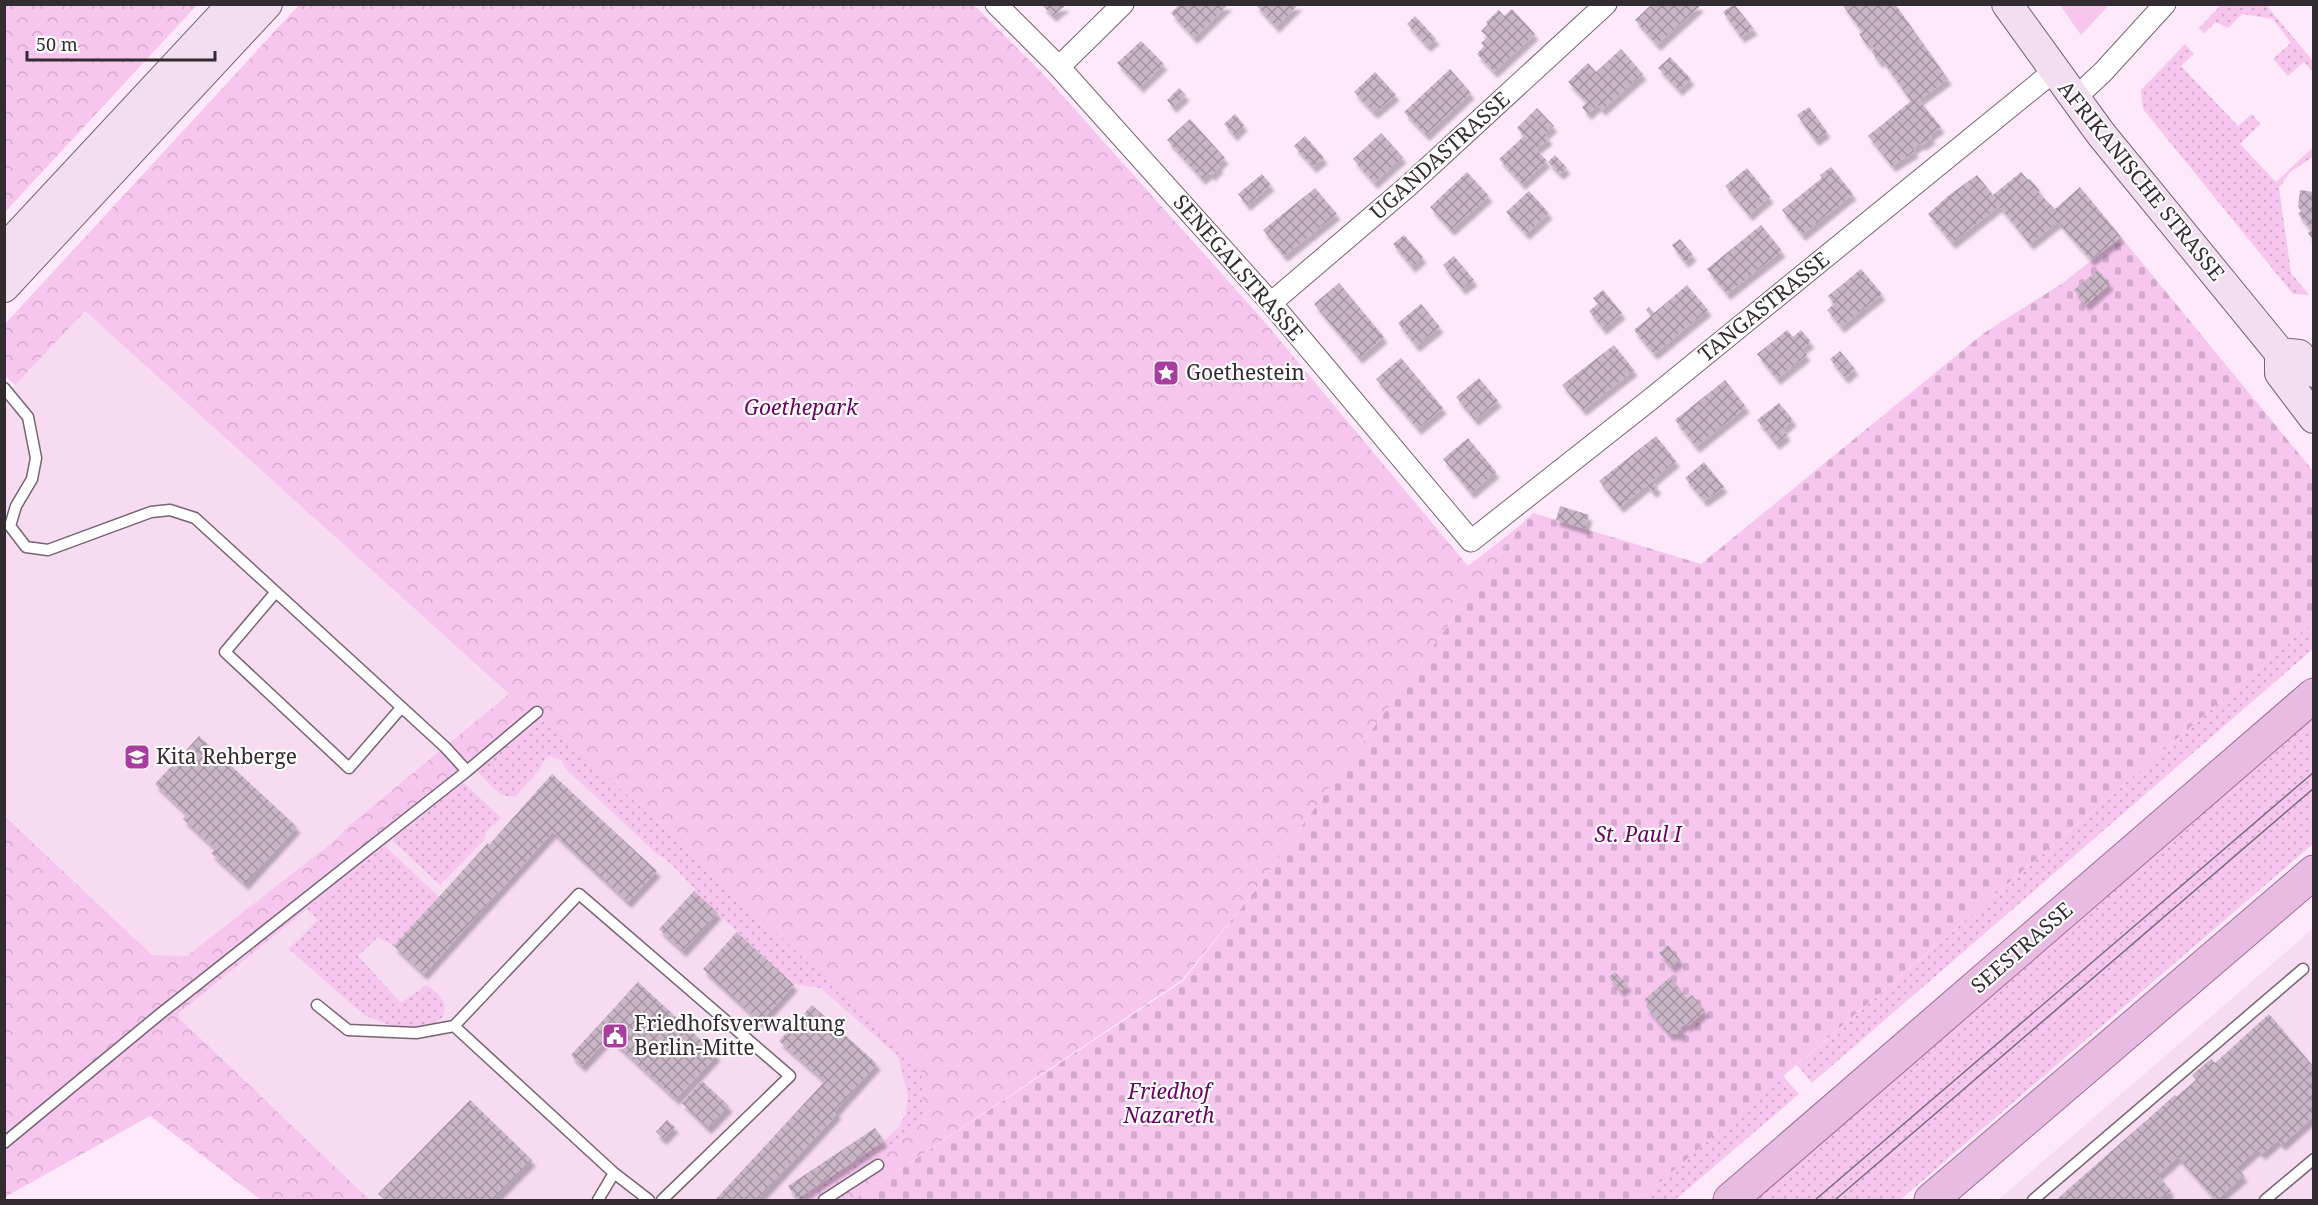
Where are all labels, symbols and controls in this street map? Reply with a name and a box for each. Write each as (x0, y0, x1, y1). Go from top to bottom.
scale bar (27, 24, 214, 62)
text: 50 m (36, 32, 78, 56)
street label: AFRIKANISCHE STRASSE (2052, 74, 2231, 286)
street label: UGANDASTRASSE (1363, 85, 1515, 226)
street label: SENEGALSTRASSE (1168, 188, 1310, 346)
street label: TANGASTRASSE (1692, 245, 1835, 368)
place icon: Goethestein (1151, 358, 1181, 388)
place label: Goethestein (1186, 358, 1305, 386)
park label: Goethepark (744, 393, 859, 421)
school or university icon: Kita Rehberge (122, 742, 152, 772)
place label: Kita Rehberge (156, 742, 297, 770)
park label: St. Paul I (1594, 820, 1683, 848)
street label: SEESTRASSE (1965, 895, 2078, 999)
place label: Friedhofsverwaltung Berlin-Mitte (634, 1009, 846, 1061)
public building icon: Friedhofsverwaltung Berlin-Mitte (600, 1021, 630, 1051)
park label: Friedhof Nazareth (1122, 1077, 1215, 1129)

